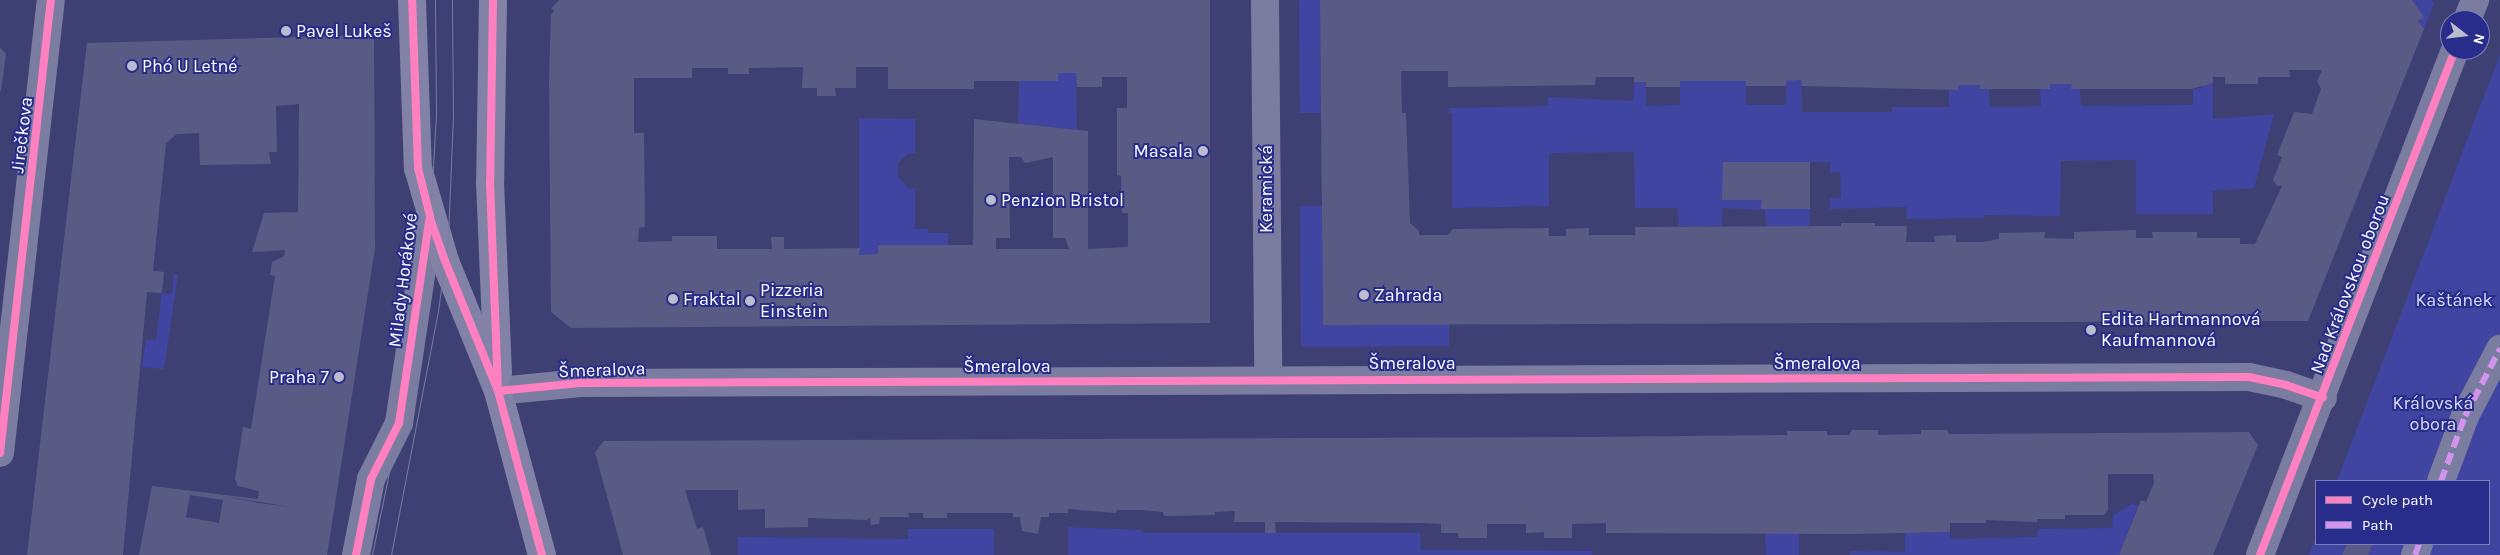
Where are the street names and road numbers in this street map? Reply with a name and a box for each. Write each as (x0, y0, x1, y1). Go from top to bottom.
street label: Jirečkova (7, 96, 37, 174)
street label: Keramická (1255, 145, 1277, 233)
street label: Nad Královskou oborou (2306, 191, 2394, 377)
street label: Milady Horákové (384, 211, 422, 349)
street label: Šmeralova (1368, 352, 1456, 374)
street label: Šmeralova (1773, 352, 1861, 374)
street label: Šmeralova (963, 355, 1051, 377)
street label: Šmeralova (558, 358, 646, 382)

